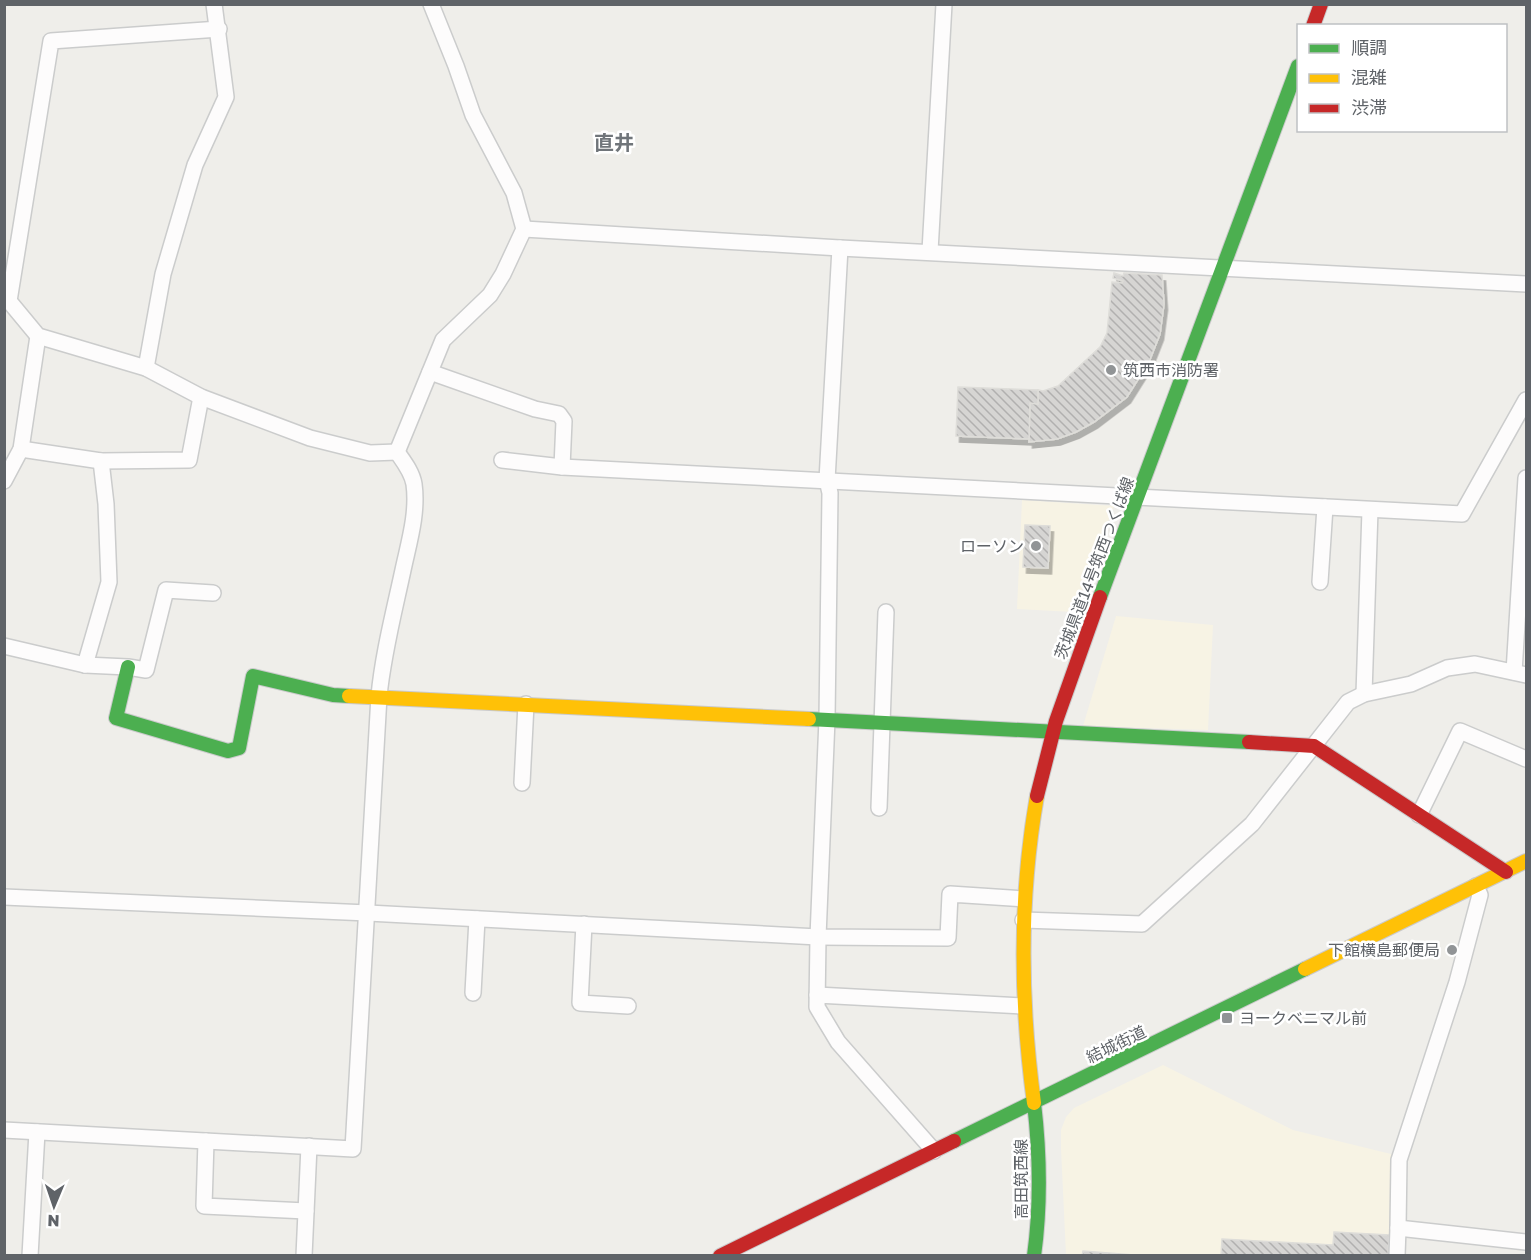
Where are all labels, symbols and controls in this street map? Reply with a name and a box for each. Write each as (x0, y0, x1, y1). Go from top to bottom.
legend (1297, 24, 1507, 132)
text: 順調 (1351, 36, 1387, 58)
text: 混雑 (1351, 66, 1387, 88)
text: 渋滞 (1351, 96, 1387, 118)
district label: 直井 (594, 130, 634, 154)
place label: 筑西市消防署 (1123, 360, 1219, 380)
marker: 筑西市消防署 (1104, 363, 1118, 377)
street label: 茨城県道14号筑西つくば線 (1050, 474, 1138, 662)
place label: ローソン (960, 536, 1024, 556)
marker: ローソン (1029, 539, 1043, 553)
place label: 下館横島郵便局 (1328, 940, 1440, 960)
marker: 下館横島郵便局 (1445, 943, 1459, 957)
place label: ヨークベニマル前 (1239, 1008, 1367, 1028)
marker: ヨークベニマル前 (1220, 1011, 1234, 1025)
street label: 結城街道 (1083, 1021, 1149, 1067)
street label: 高田筑西線 (1011, 1139, 1031, 1219)
north arrow (24, 1176, 84, 1236)
text: N (47, 1211, 60, 1231)

